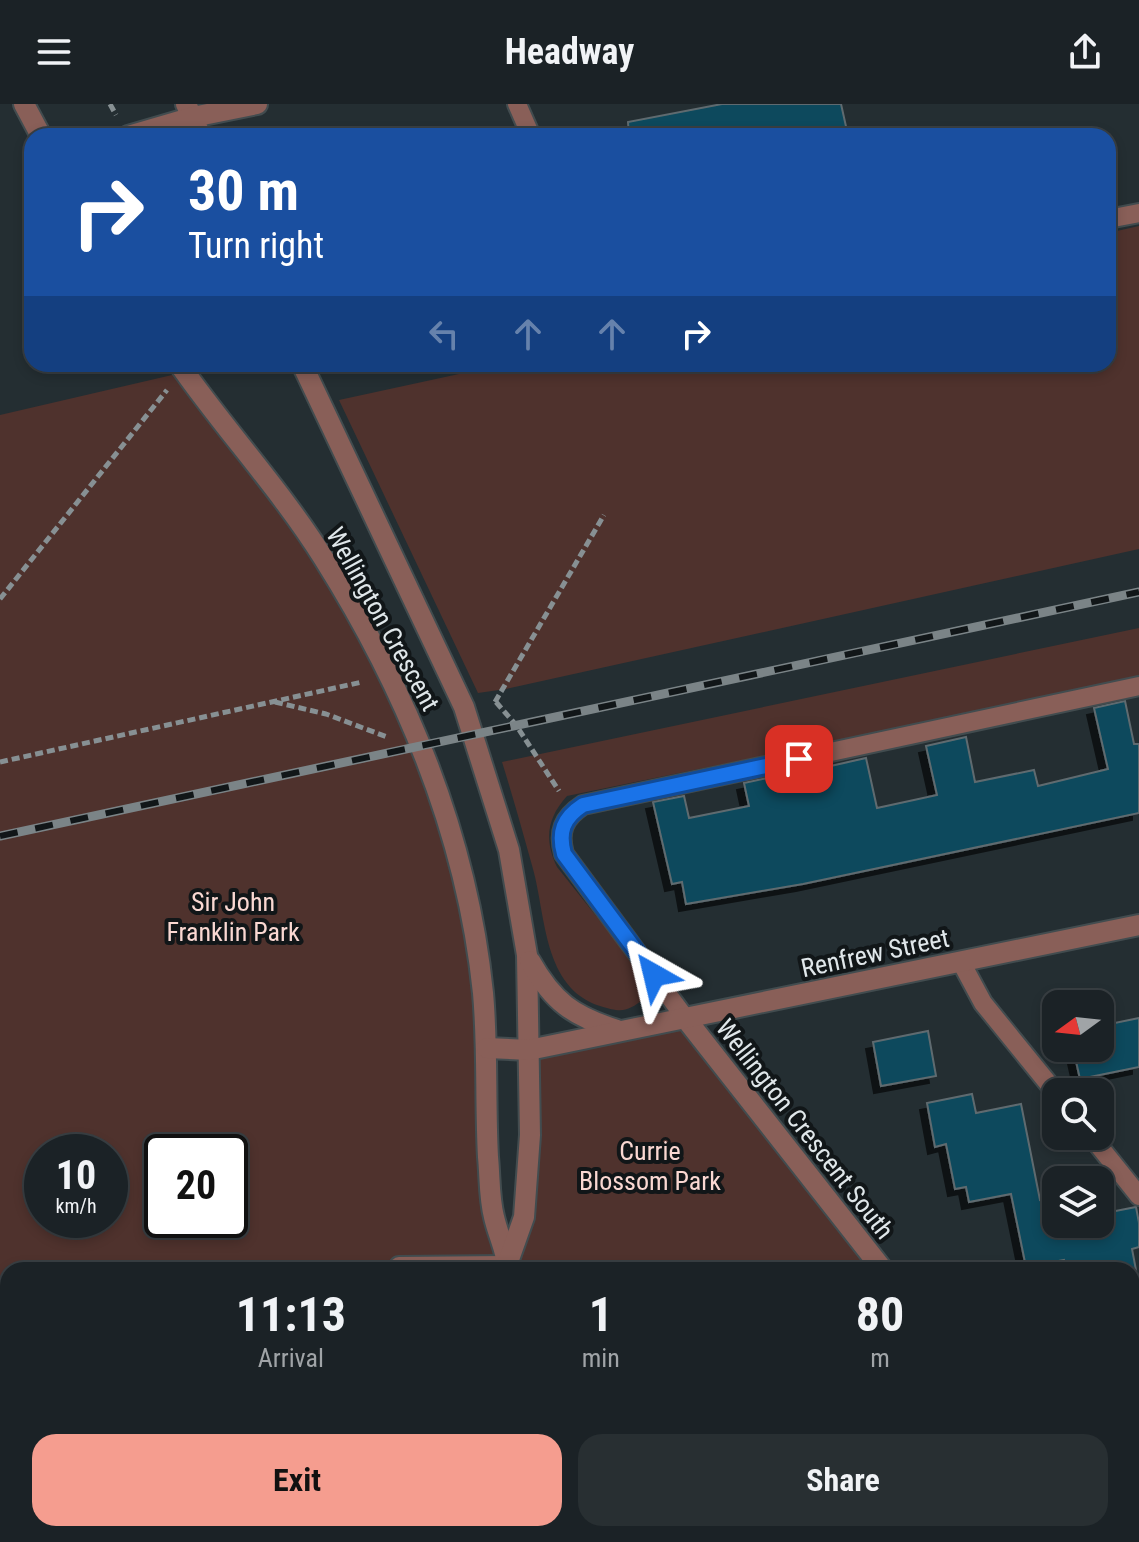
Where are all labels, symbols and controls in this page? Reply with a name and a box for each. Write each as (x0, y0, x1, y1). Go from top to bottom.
icon: menu (32, 30, 76, 74)
icon: share (1063, 30, 1107, 74)
text: Headway (505, 31, 634, 73)
text: 30 m (188, 158, 299, 224)
icon: right (56, 160, 160, 264)
text: Turn right (188, 225, 324, 267)
icon: left (422, 312, 466, 356)
icon: ahead (506, 312, 550, 356)
icon: ahead (590, 312, 634, 356)
icon: right (674, 312, 718, 356)
street label: Wellington Crescent (320, 522, 446, 716)
pin (765, 725, 833, 793)
icon: arrive (777, 737, 821, 781)
park label: Sir John Franklin Park (166, 887, 300, 947)
street label: Renfrew Street (798, 923, 952, 983)
position arrow (612, 933, 696, 1017)
north arrow (1042, 990, 1114, 1062)
map controls (1042, 990, 1114, 1238)
street label: Wellington Crescent South (710, 1013, 900, 1245)
button: search (1042, 1078, 1114, 1150)
speed limit sign: 20 (144, 1134, 248, 1238)
park label: Currie Blossom Park (579, 1136, 721, 1196)
text: 10 (56, 1152, 96, 1199)
button: layers (1042, 1166, 1114, 1238)
text: km/h (55, 1194, 97, 1218)
text: 11:13 (236, 1286, 346, 1343)
text: 1 (589, 1286, 613, 1343)
text: 80 (856, 1286, 904, 1343)
text: Arrival (258, 1343, 324, 1373)
text: min (582, 1343, 620, 1373)
text: m (870, 1343, 890, 1373)
button: Exit (32, 1434, 562, 1526)
button: Share (578, 1434, 1108, 1526)

